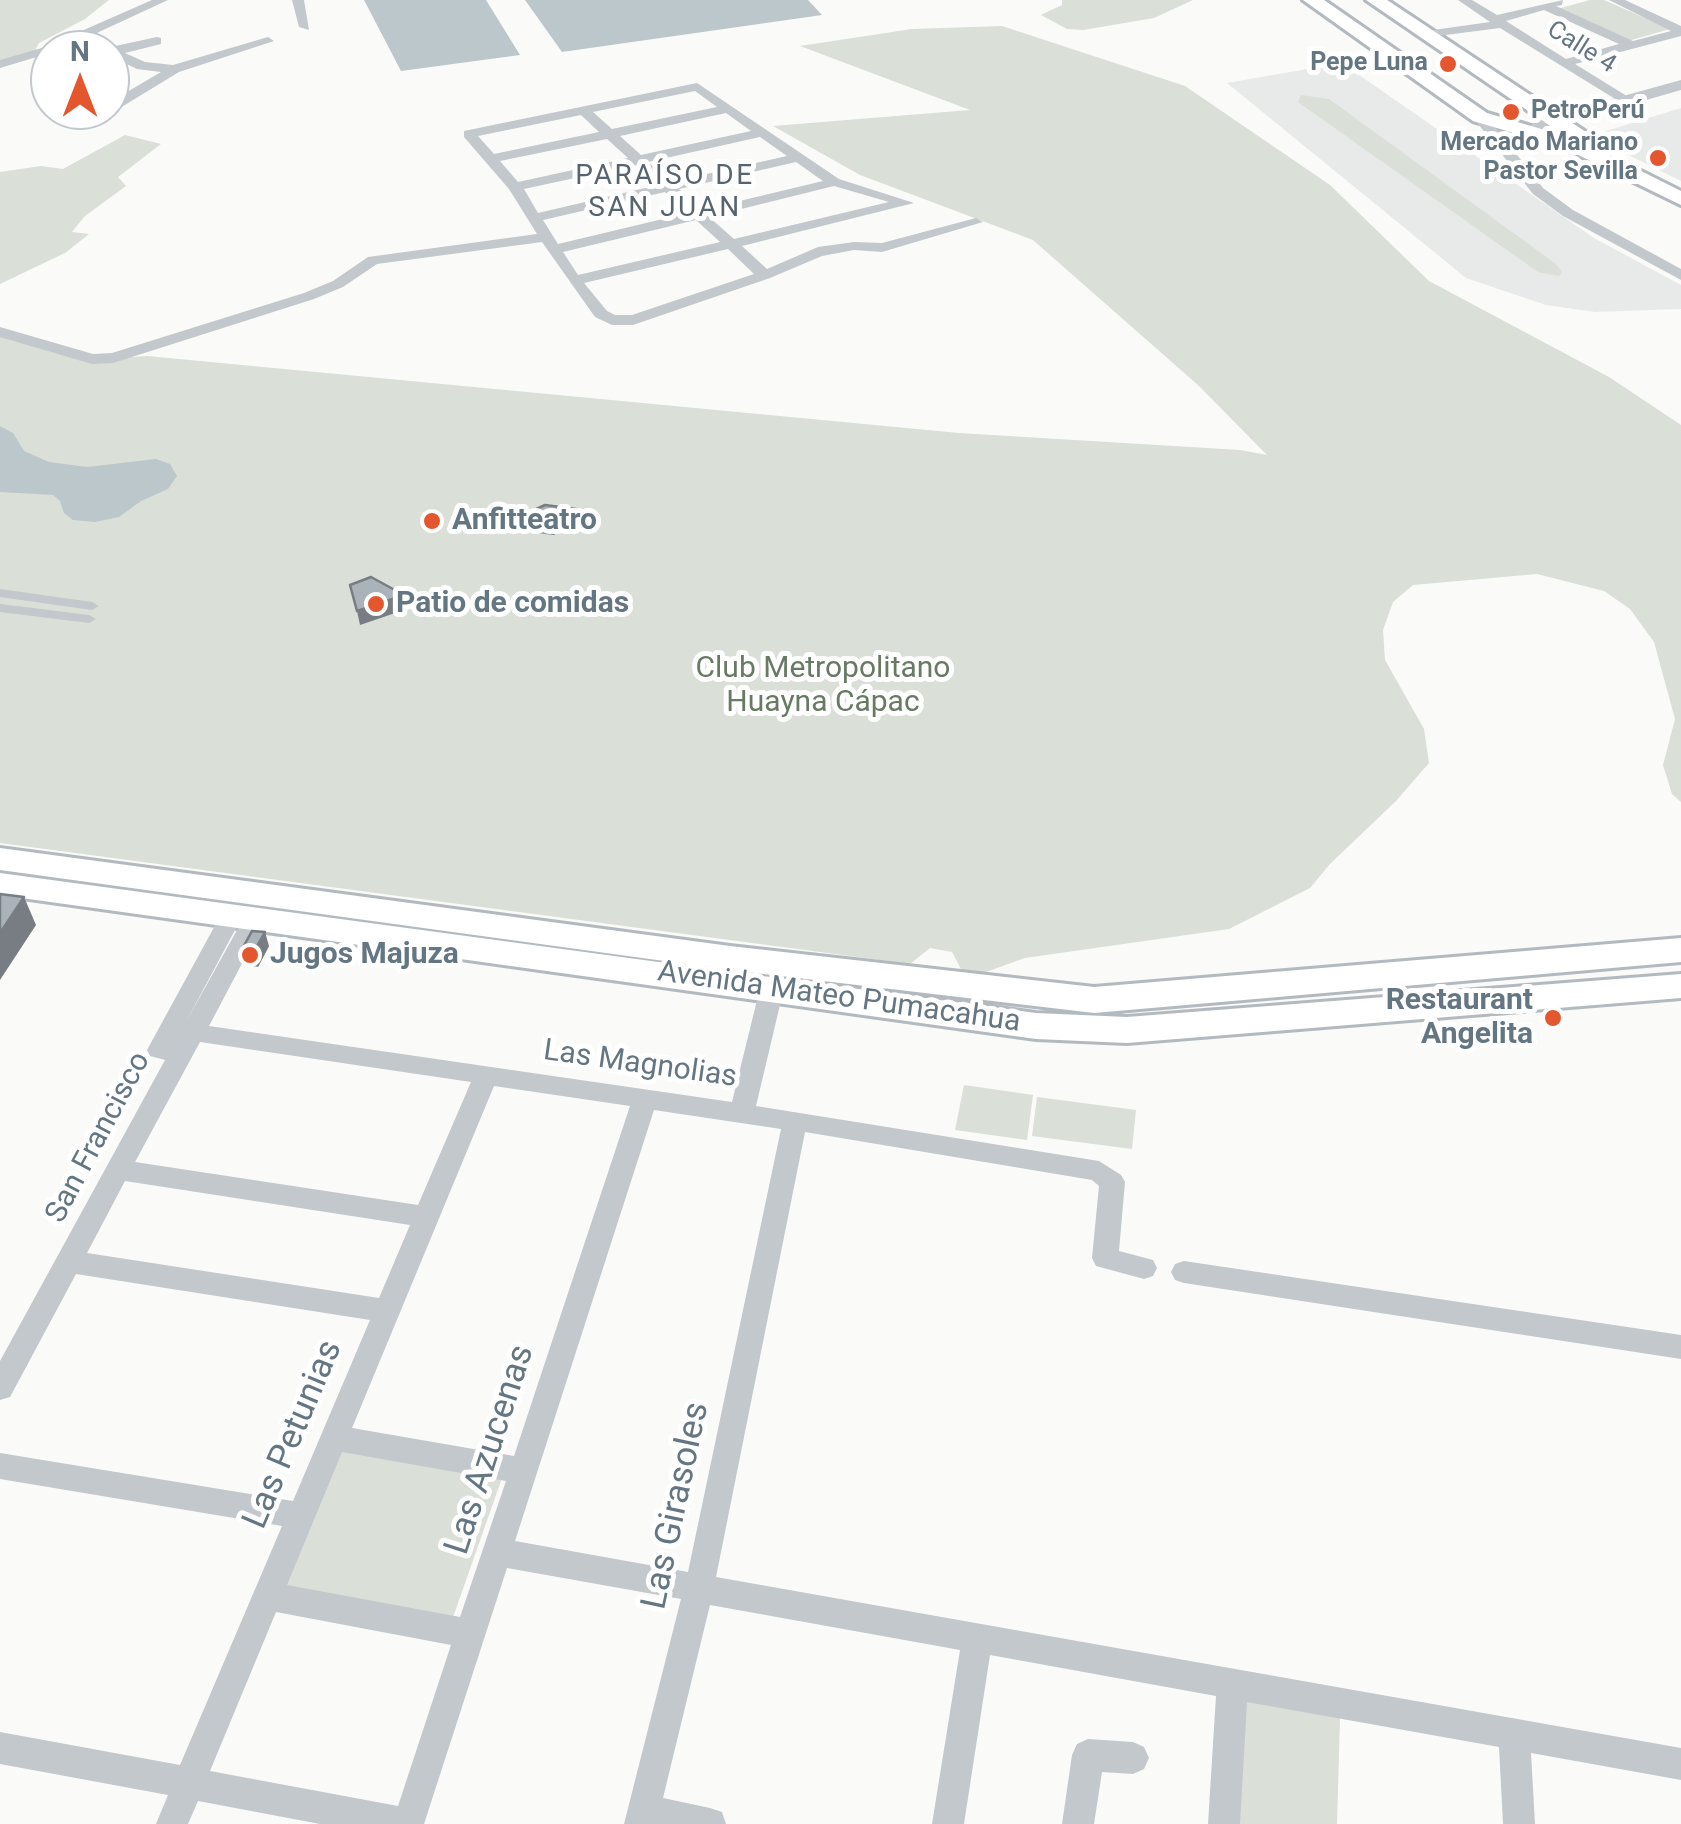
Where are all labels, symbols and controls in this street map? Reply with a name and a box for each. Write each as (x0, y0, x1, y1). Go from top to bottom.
street label: Calle 4 (1541, 15, 1621, 81)
north arrow (30, 30, 130, 130)
text: N (70, 35, 90, 68)
place label: Pepe Luna (1310, 49, 1428, 79)
marker: Pepe Luna (1437, 53, 1459, 75)
place label: PetroPerú (1531, 97, 1644, 127)
marker: PetroPerú (1500, 101, 1522, 123)
place label: Mercado Mariano Pastor Sevilla (1440, 129, 1638, 188)
marker: Mercado Mariano Pastor Sevilla (1647, 147, 1669, 169)
district label: PARAÍSO DE SAN JUAN (575, 160, 755, 226)
place label: Anfitteatro (452, 503, 597, 539)
marker: Anfitteatro (421, 510, 443, 532)
place label: Patio de comidas (396, 586, 629, 622)
marker: Patio de comidas (365, 593, 387, 615)
park label: Club Metropolitano Huayna Cápac (696, 651, 950, 722)
place label: Jugos Majuza (270, 937, 459, 973)
marker: Jugos Majuza (239, 944, 261, 966)
street label: Avenida Mateo Pumacahua (655, 955, 1023, 1041)
place label: Restaurant Angelita (1386, 983, 1533, 1054)
marker: Restaurant Angelita (1542, 1007, 1564, 1029)
street label: Las Magnolias (541, 1034, 739, 1096)
street label: San Francisco (39, 1047, 159, 1229)
street label: Las Petunias (235, 1334, 353, 1536)
street label: Las Azucenas (437, 1340, 545, 1560)
street label: Las Girasoles (635, 1399, 719, 1613)

